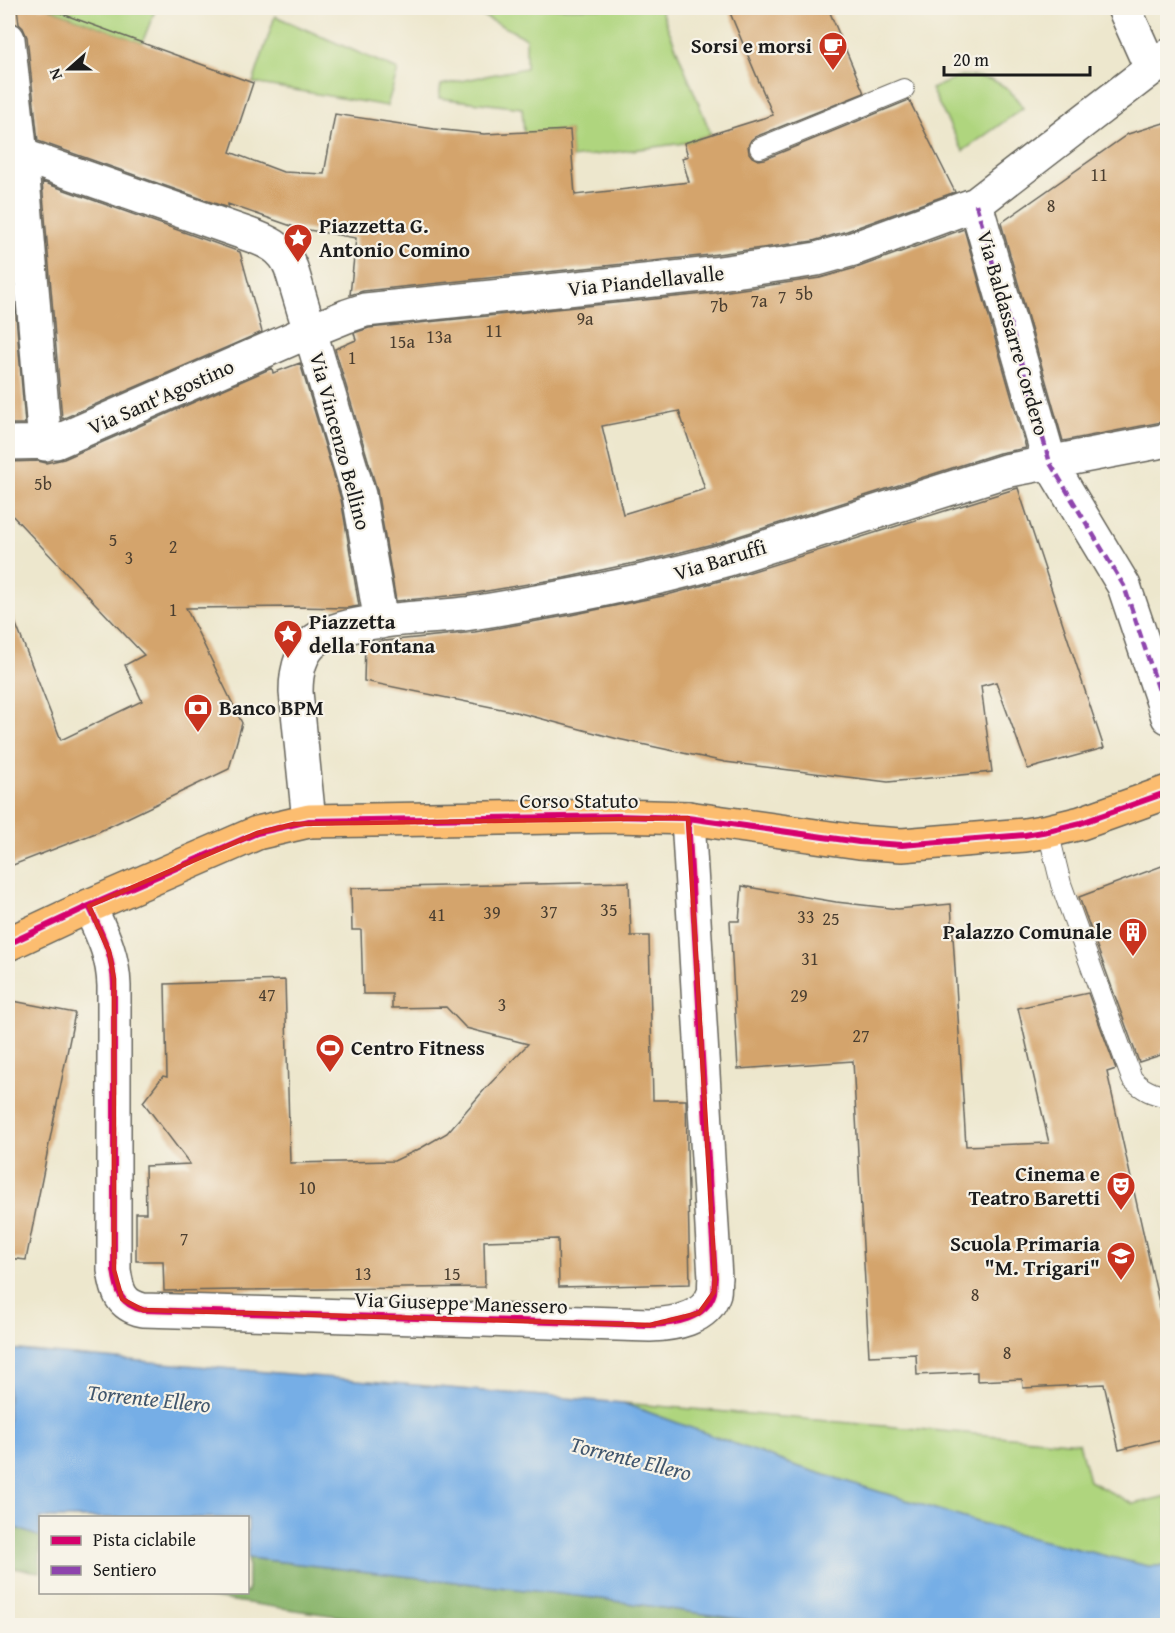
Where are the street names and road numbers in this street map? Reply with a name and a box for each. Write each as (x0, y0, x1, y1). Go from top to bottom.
street label: Via Baldassarre Cordero (969, 227, 1058, 439)
street label: Via Piandellavalle (566, 257, 726, 304)
street label: Via Vincenzo Bellino (302, 348, 379, 533)
street label: Via Sant'Agostino (83, 350, 239, 443)
street label: Via Baruffi (670, 531, 770, 588)
street label: Corso Statuto (520, 785, 638, 816)
street label: Via Giuseppe Manessero (354, 1283, 568, 1322)

